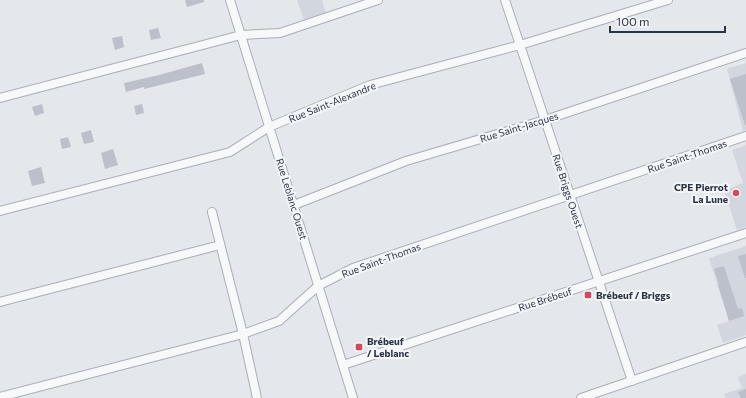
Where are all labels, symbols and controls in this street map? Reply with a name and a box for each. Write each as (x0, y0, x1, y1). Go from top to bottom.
scale bar (610, 8, 725, 34)
text: 100 m (616, 14, 650, 28)
street label: Rue Saint-Alexandre (287, 79, 377, 125)
street label: Rue Saint-Jacques (478, 109, 560, 145)
street label: Rue Saint-Thomas (646, 137, 729, 175)
street label: Rue Briggs Ouest (550, 152, 586, 230)
street label: Rue Leblanc Ouest (274, 157, 310, 241)
place label: CPE Pierrot La Lune (674, 181, 728, 205)
marker: CPE Pierrot La Lune (731, 188, 741, 198)
street label: Rue Saint-Thomas (340, 240, 423, 280)
street label: Rue Brébeuf (517, 285, 573, 313)
place label: Brébeuf / Briggs (596, 289, 671, 301)
marker: Brébeuf / Briggs (583, 290, 593, 300)
place label: Brébeuf / Leblanc (367, 335, 409, 359)
marker: Brébeuf / Leblanc (354, 342, 364, 352)

